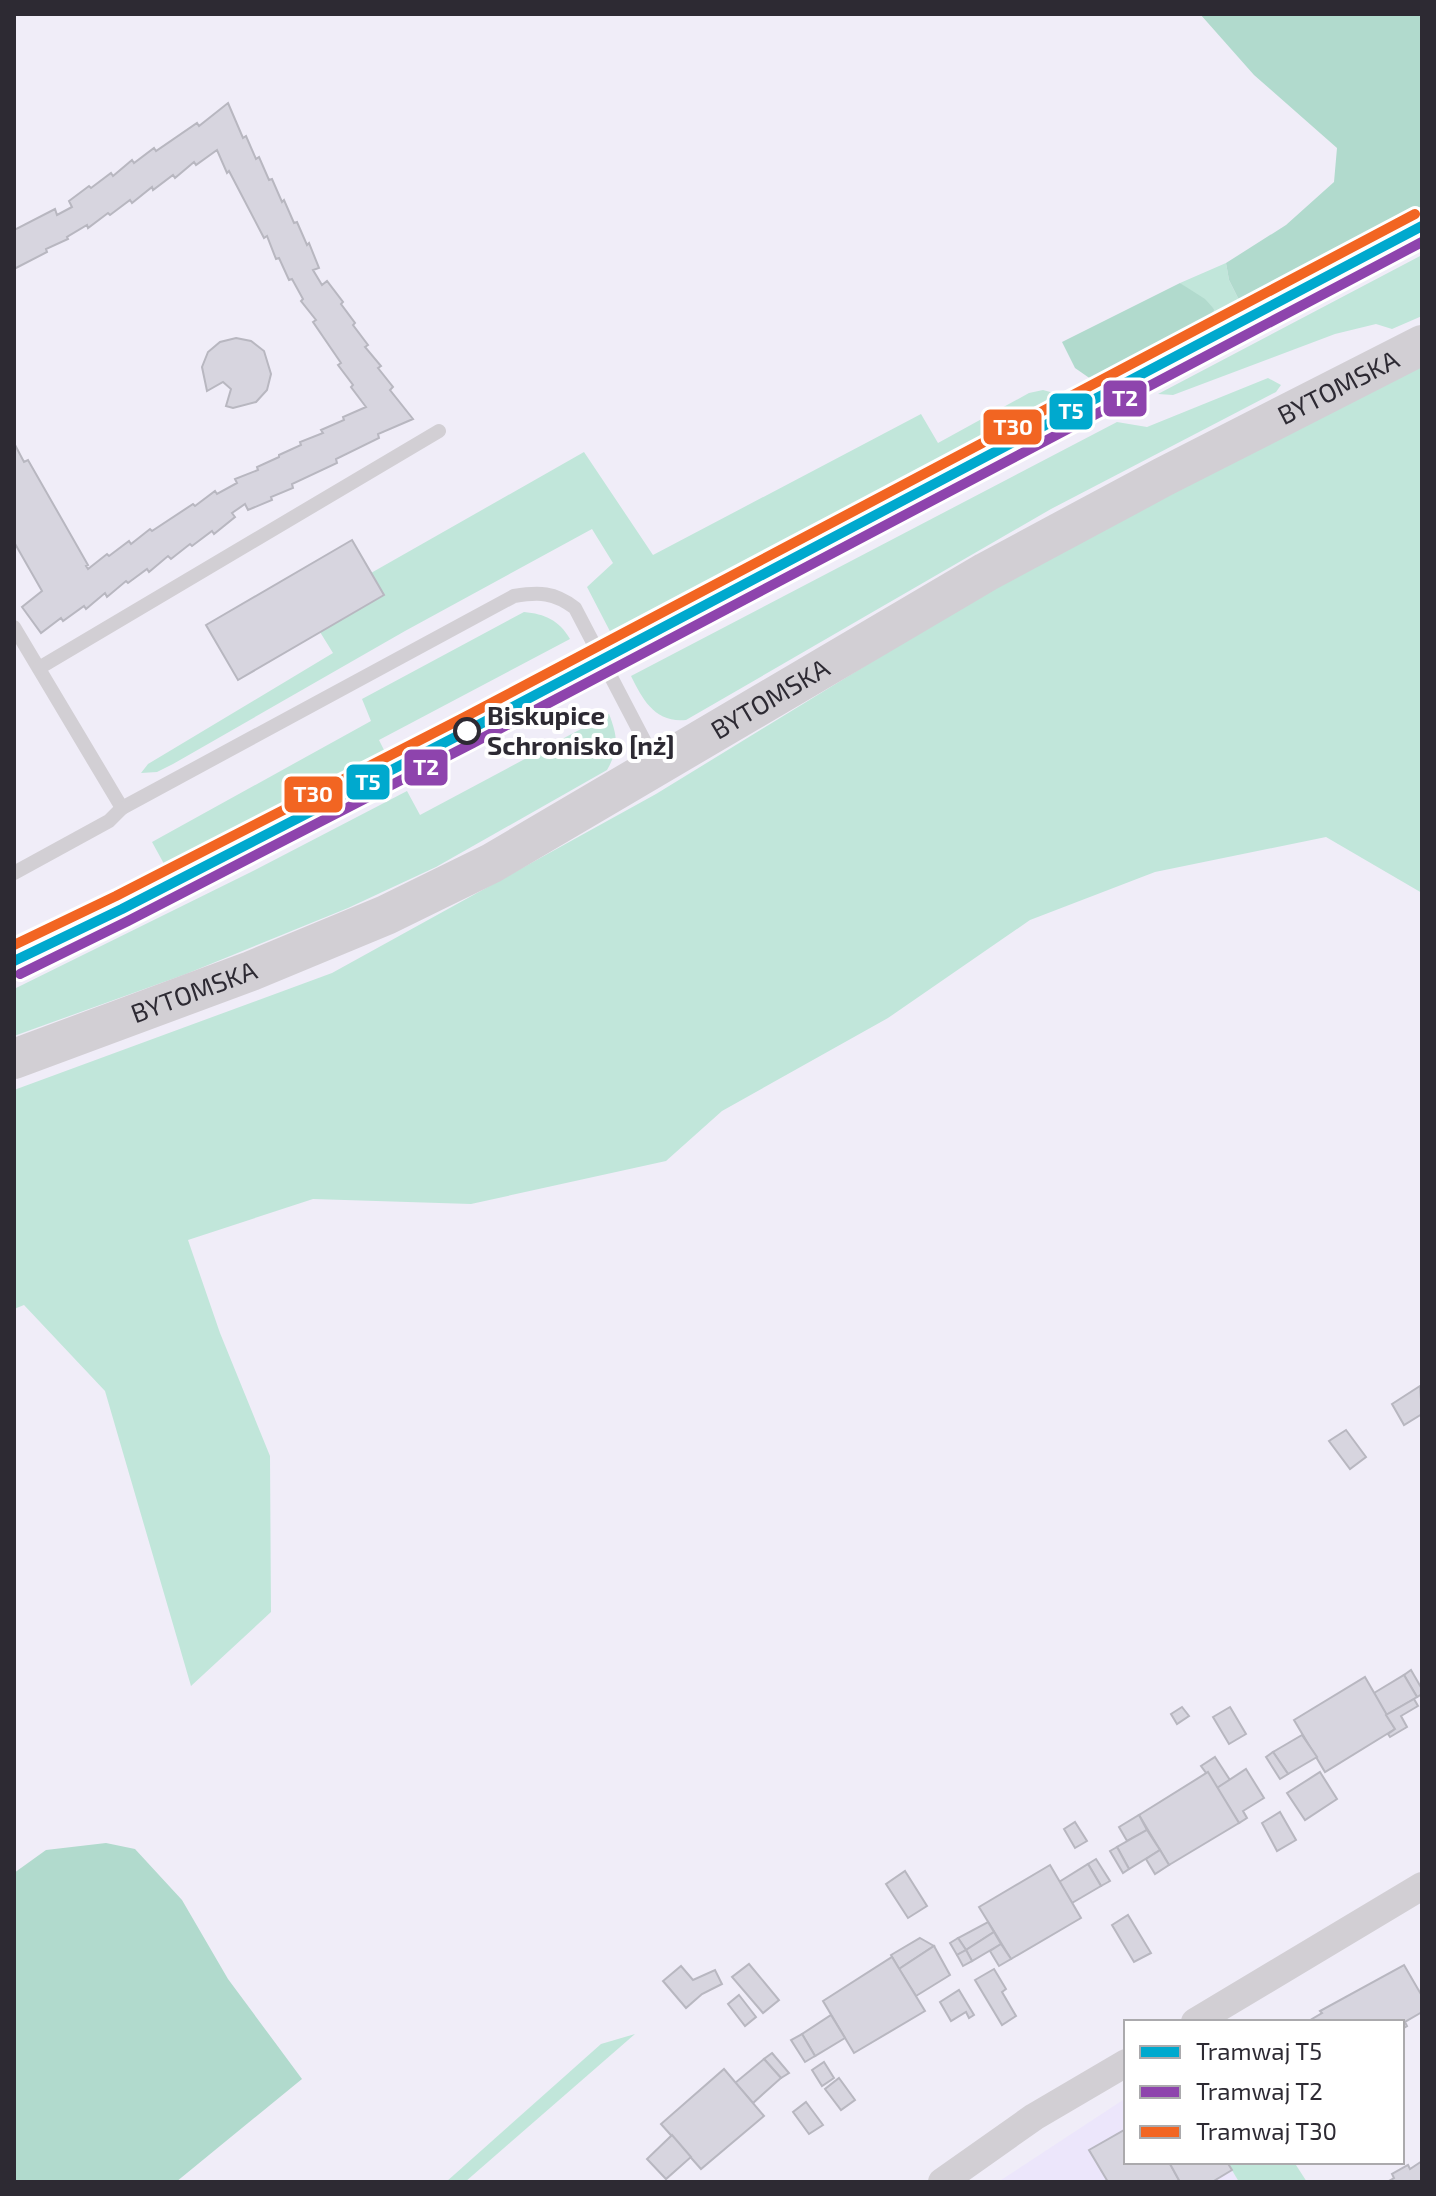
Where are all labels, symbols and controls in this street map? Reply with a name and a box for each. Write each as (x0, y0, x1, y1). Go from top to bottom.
street label: BYTOMSKA (1272, 343, 1403, 430)
line badge: T2 (1102, 379, 1148, 418)
text: T2 (1112, 384, 1138, 410)
line badge: T5 (1048, 392, 1094, 431)
text: T5 (1058, 397, 1084, 423)
line badge: T30 (982, 408, 1043, 446)
text: T30 (993, 413, 1033, 439)
street label: BYTOMSKA (705, 651, 834, 745)
place label: Biskupice Schronisko [nż] (487, 699, 675, 760)
marker: Biskupice Schronisko [nż] (454, 718, 480, 744)
line badge: T2 (403, 748, 449, 787)
text: T2 (413, 753, 439, 779)
line badge: T5 (345, 763, 391, 801)
text: T5 (355, 768, 381, 794)
line badge: T30 (283, 775, 344, 814)
text: T30 (293, 780, 333, 806)
street label: BYTOMSKA (126, 953, 261, 1028)
legend (1124, 2020, 1404, 2164)
text: Tramwaj T5 (1196, 2036, 1322, 2065)
text: Tramwaj T2 (1196, 2076, 1323, 2105)
text: Tramwaj T30 (1196, 2116, 1337, 2145)

